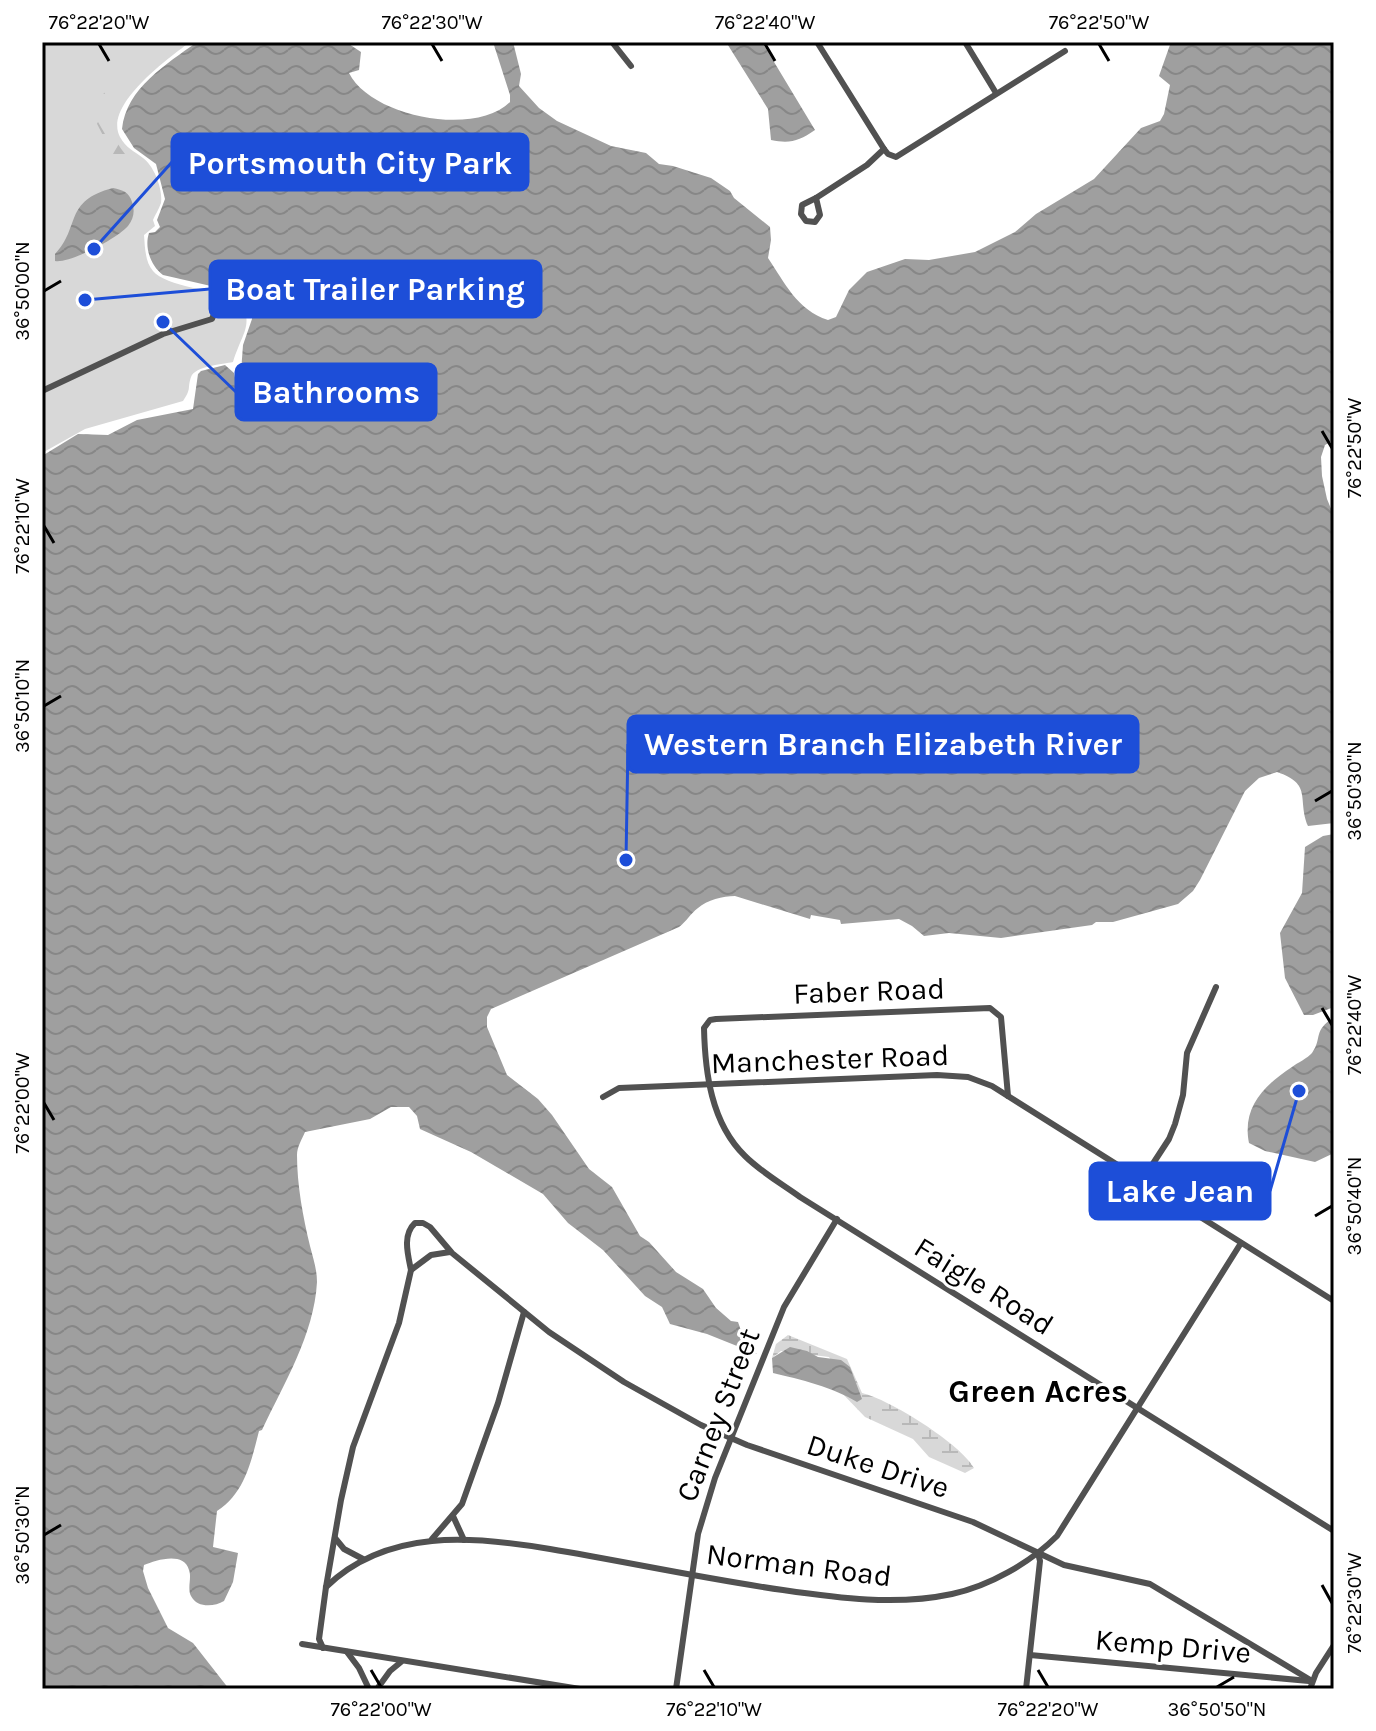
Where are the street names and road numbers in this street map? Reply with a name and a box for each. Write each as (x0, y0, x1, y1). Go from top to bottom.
street label: Faber Road (793, 970, 945, 1012)
street label: Manchester Road (710, 1037, 950, 1081)
street label: Faigle Road (908, 1229, 1060, 1343)
street label: Carney Street (668, 1323, 768, 1507)
street label: Duke Drive (802, 1426, 954, 1506)
street label: Norman Road (704, 1536, 894, 1594)
street label: Kemp Drive (1094, 1621, 1252, 1671)

